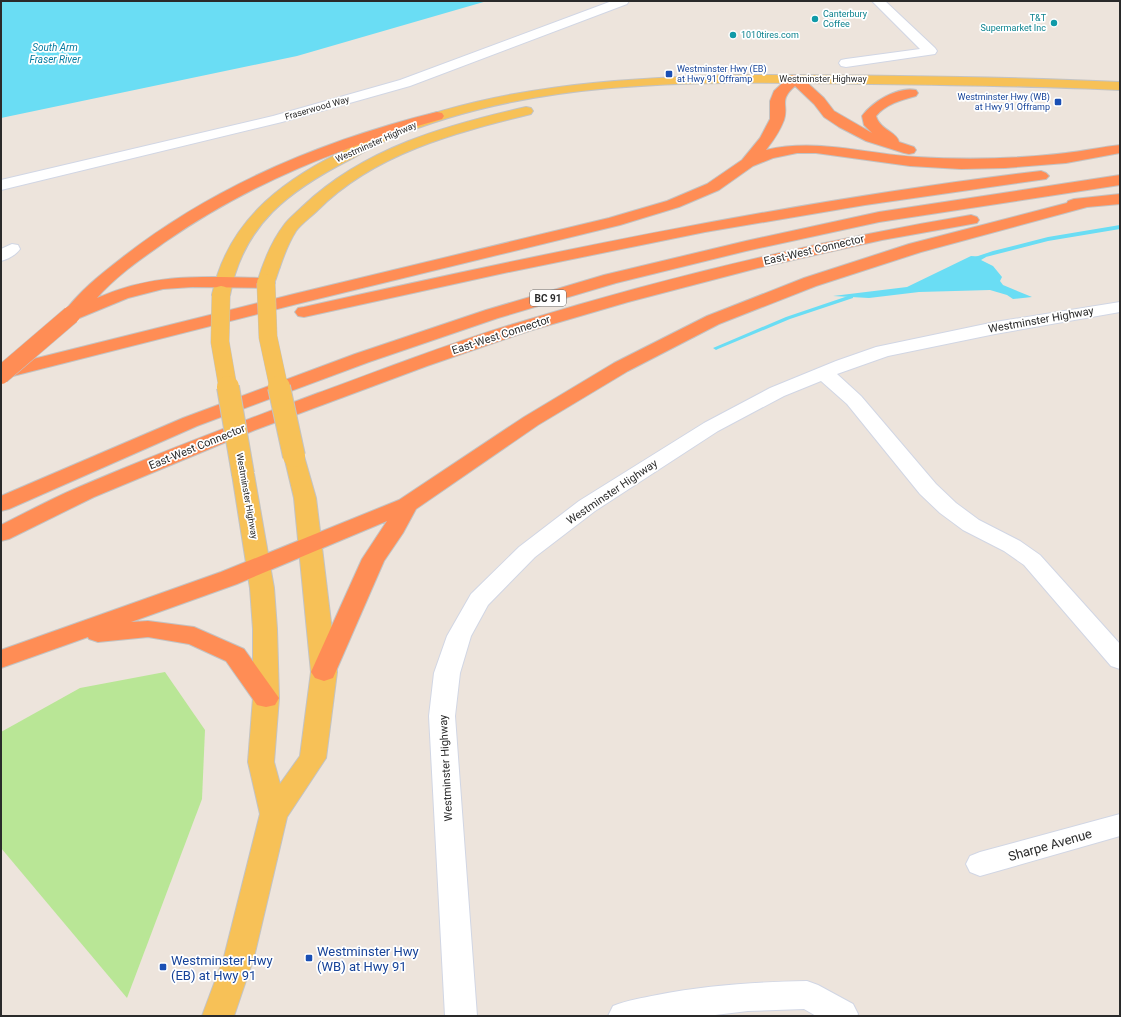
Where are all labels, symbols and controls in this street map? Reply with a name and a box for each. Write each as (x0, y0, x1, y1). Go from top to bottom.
place label: Canterbury Coffee (823, 9, 868, 29)
place label: T&T Supermarket Inc (980, 13, 1047, 33)
marker: Canterbury Coffee (810, 14, 820, 24)
marker: T&T Supermarket Inc (1049, 18, 1059, 28)
marker: 1010tires.com (728, 30, 738, 40)
place label: 1010tires.com (741, 30, 799, 40)
water label: South Arm Fraser River (30, 42, 81, 65)
place label: Westminster Hwy (EB) at Hwy 91 Offramp (677, 64, 767, 84)
marker: Westminster Hwy (EB) at Hwy 91 Offramp (664, 69, 674, 79)
street label: Westminster Highway (779, 74, 867, 84)
place label: Westminster Hwy (WB) at Hwy 91 Offramp (958, 92, 1050, 112)
street label: Fraserwood Way (284, 94, 351, 122)
marker: Westminster Hwy (WB) at Hwy 91 Offramp (1053, 97, 1063, 107)
street label: Westminster Highway (334, 119, 419, 164)
street label: East-West Connector (763, 232, 866, 268)
road number: BC 91 (530, 290, 566, 306)
street label: Westminster Highway (987, 304, 1095, 336)
street label: East-West Connector (450, 313, 552, 357)
street label: East-West Connector (147, 422, 247, 472)
street label: Westminster Highway (234, 452, 260, 541)
street label: Westminster Highway (564, 456, 661, 527)
street label: Westminster Highway (437, 714, 455, 822)
street label: Sharpe Avenue (1006, 826, 1094, 864)
place label: Westminster Hwy (WB) at Hwy 91 (317, 944, 419, 974)
place label: Westminster Hwy (EB) at Hwy 91 (171, 953, 273, 983)
marker: Westminster Hwy (WB) at Hwy 91 (304, 953, 314, 963)
marker: Westminster Hwy (EB) at Hwy 91 (158, 962, 168, 972)

